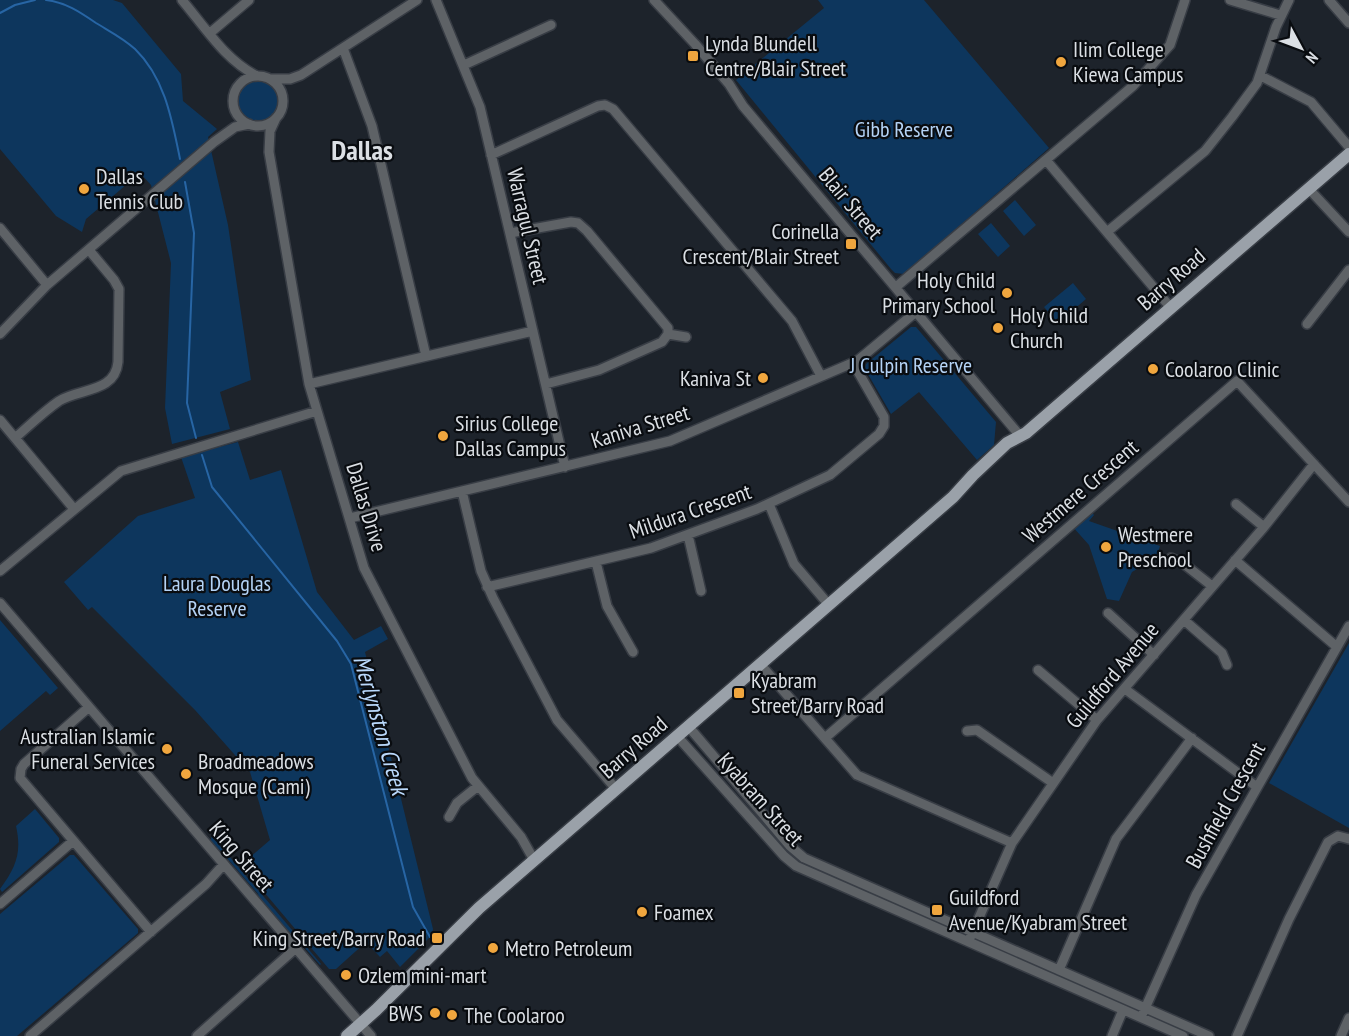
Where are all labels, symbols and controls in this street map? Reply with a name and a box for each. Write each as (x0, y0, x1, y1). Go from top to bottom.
north arrow (1271, 18, 1331, 78)
place label: Lynda Blundell Centre/Blair Street (705, 29, 846, 82)
place label: Ilim College Kiewa Campus (1073, 35, 1183, 88)
text: N (1302, 48, 1323, 68)
marker: Lynda Blundell Centre/Blair Street (686, 49, 700, 63)
marker: Ilim College Kiewa Campus (1054, 55, 1068, 69)
park label: Gibb Reserve (855, 115, 953, 143)
district label: Dallas (331, 131, 393, 168)
street label: Blair Street (813, 161, 889, 245)
place label: Dallas Tennis Club (96, 162, 183, 215)
street label: Warragul Street (501, 165, 555, 287)
marker: Dallas Tennis Club (77, 182, 91, 196)
place label: Corinella Crescent/Blair Street (683, 217, 839, 270)
marker: Corinella Crescent/Blair Street (844, 237, 858, 251)
street label: Barry Road (1131, 242, 1211, 316)
place label: Holy Child Primary School (882, 266, 996, 319)
marker: Holy Child Primary School (1000, 286, 1014, 300)
place label: Holy Child Church (1010, 301, 1088, 354)
marker: Holy Child Church (991, 321, 1005, 335)
park label: J Culpin Reserve (849, 351, 972, 379)
place label: Coolaroo Clinic (1165, 355, 1280, 383)
marker: Coolaroo Clinic (1146, 362, 1160, 376)
place label: Kaniva St (680, 364, 751, 392)
marker: Kaniva St (756, 371, 770, 385)
street label: Kaniva Street (588, 398, 692, 454)
place label: Sirius College Dallas Campus (455, 409, 566, 462)
marker: Sirius College Dallas Campus (436, 429, 450, 443)
street label: Westmere Crescent (1016, 433, 1144, 549)
street label: Dallas Drive (340, 459, 394, 555)
street label: Mildura Crescent (625, 477, 755, 545)
place label: Westmere Preschool (1118, 520, 1193, 573)
marker: Westmere Preschool (1099, 540, 1113, 554)
park label: Laura Douglas Reserve (163, 569, 271, 622)
street label: Guildford Avenue (1059, 616, 1165, 734)
water label: Merlynston Creek (346, 652, 416, 801)
place label: Kyabram Street/Barry Road (751, 666, 884, 719)
marker: Kyabram Street/Barry Road (732, 686, 746, 700)
street label: Barry Road (593, 710, 673, 784)
place label: Australian Islamic Funeral Services (20, 722, 155, 775)
street label: Bushfield Crescent (1179, 737, 1271, 873)
marker: Australian Islamic Funeral Services (160, 742, 174, 756)
place label: Broadmeadows Mosque (Cami) (198, 747, 314, 800)
street label: Kyabram Street (712, 747, 810, 851)
marker: Broadmeadows Mosque (Cami) (179, 767, 193, 781)
street label: King Street (204, 815, 280, 897)
place label: Guildford Avenue/Kyabram Street (949, 883, 1127, 936)
place label: Foamex (654, 898, 713, 926)
marker: Guildford Avenue/Kyabram Street (930, 903, 944, 917)
marker: Foamex (635, 905, 649, 919)
place label: King Street/Barry Road (252, 924, 425, 952)
marker: King Street/Barry Road (430, 931, 444, 945)
place label: Metro Petroleum (505, 934, 632, 962)
marker: Metro Petroleum (486, 941, 500, 955)
place label: Ozlem mini-mart (358, 961, 486, 989)
marker: Ozlem mini-mart (339, 968, 353, 982)
place label: BWS (388, 999, 423, 1027)
place label: The Coolaroo (464, 1001, 565, 1029)
marker: BWS (428, 1006, 442, 1020)
marker: The Coolaroo (445, 1008, 459, 1022)

